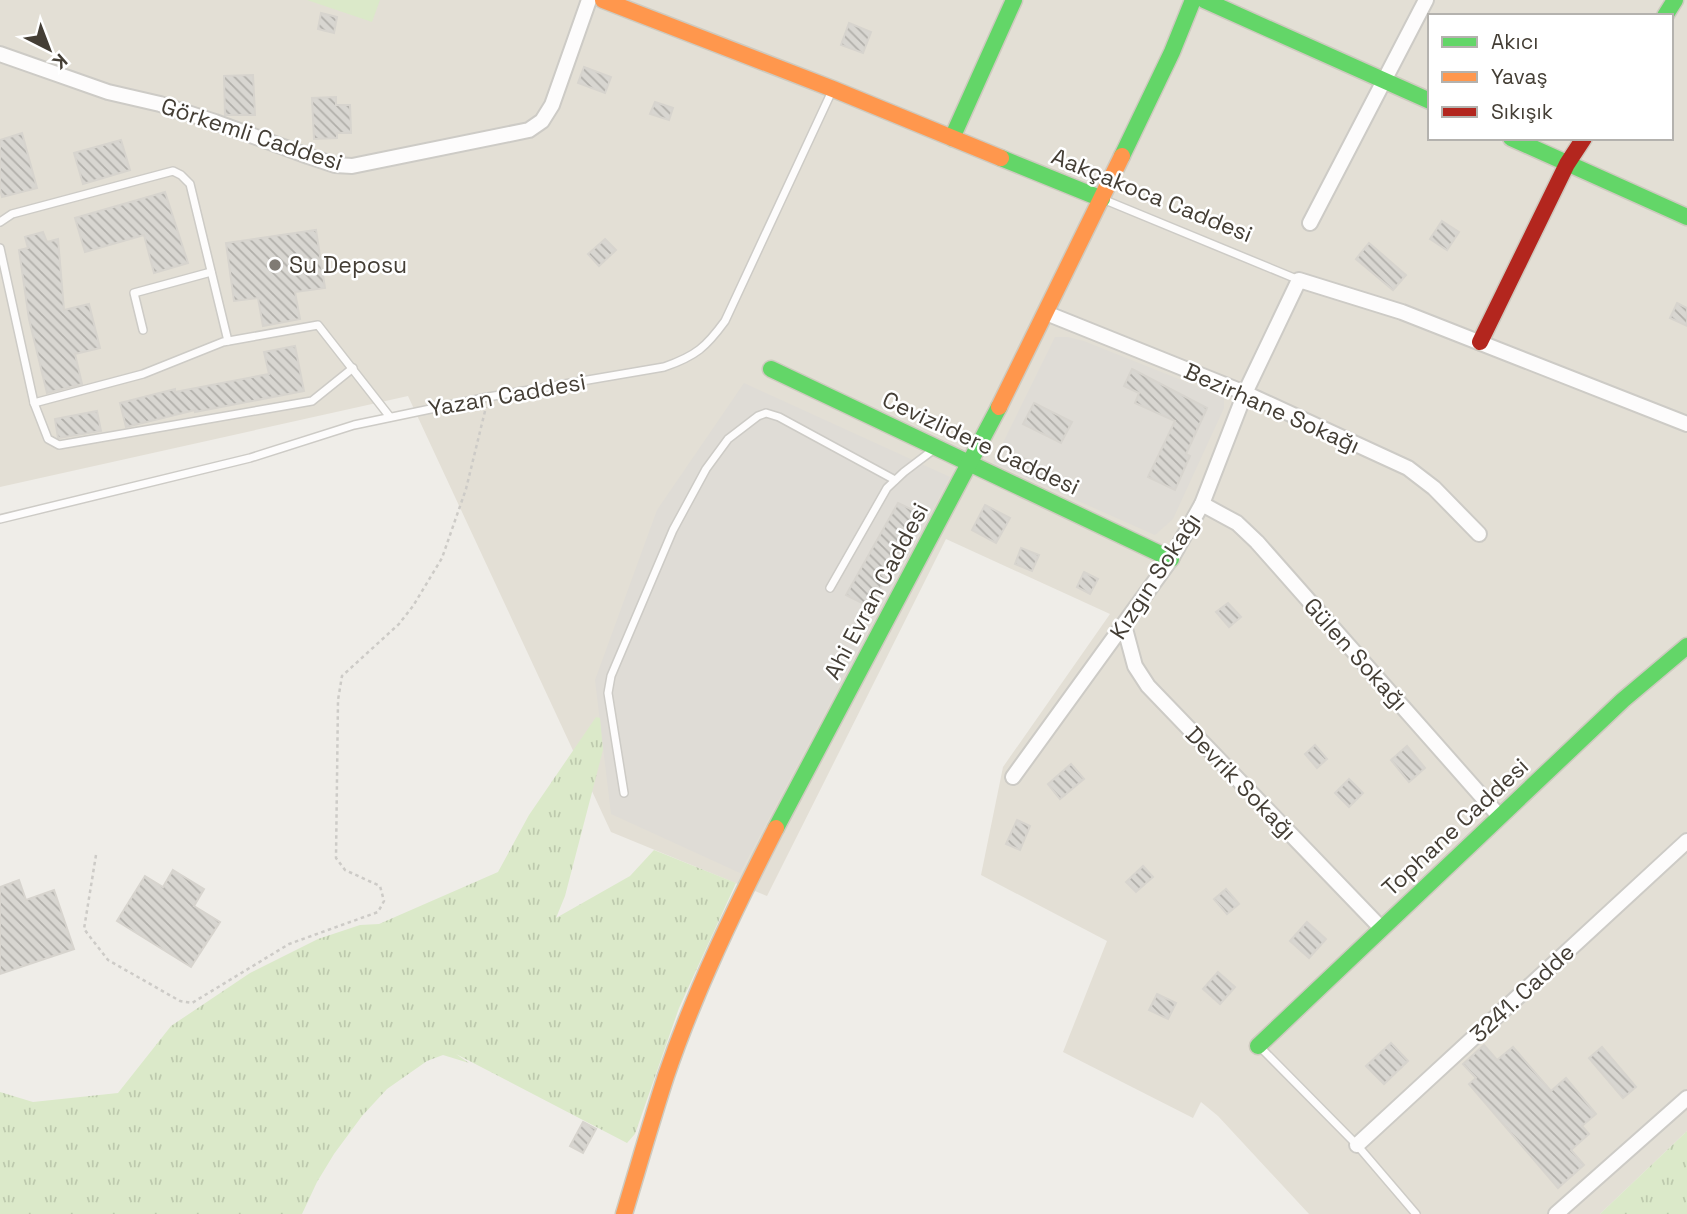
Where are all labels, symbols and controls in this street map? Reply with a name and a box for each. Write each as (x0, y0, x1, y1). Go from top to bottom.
north arrow (14, 14, 84, 84)
legend (1428, 14, 1673, 140)
text: Akıcı (1491, 28, 1538, 55)
text: K (47, 48, 73, 75)
text: Yavaş (1491, 63, 1548, 90)
street label: Görkemli Caddesi (157, 91, 347, 177)
text: Sıkışık (1491, 98, 1553, 125)
street label: Aakçakoca Caddesi (1047, 141, 1257, 249)
place label: Su Deposu (289, 250, 407, 280)
marker: Su Deposu (267, 257, 283, 273)
street label: Bezirhane Sokağı (1179, 356, 1365, 460)
street label: Yazan Caddesi (426, 366, 588, 424)
street label: Cevizlidere Caddesi (878, 384, 1084, 502)
street label: Ahi Evran Caddesi (817, 498, 935, 684)
street label: Kızgın Sokağı (1103, 507, 1207, 645)
street label: Gülen Sokağı (1297, 591, 1415, 717)
street label: Devrik Sokağı (1179, 720, 1303, 846)
street label: Tophane Caddesi (1375, 751, 1535, 903)
street label: 3241. Cadde (1463, 937, 1581, 1049)

